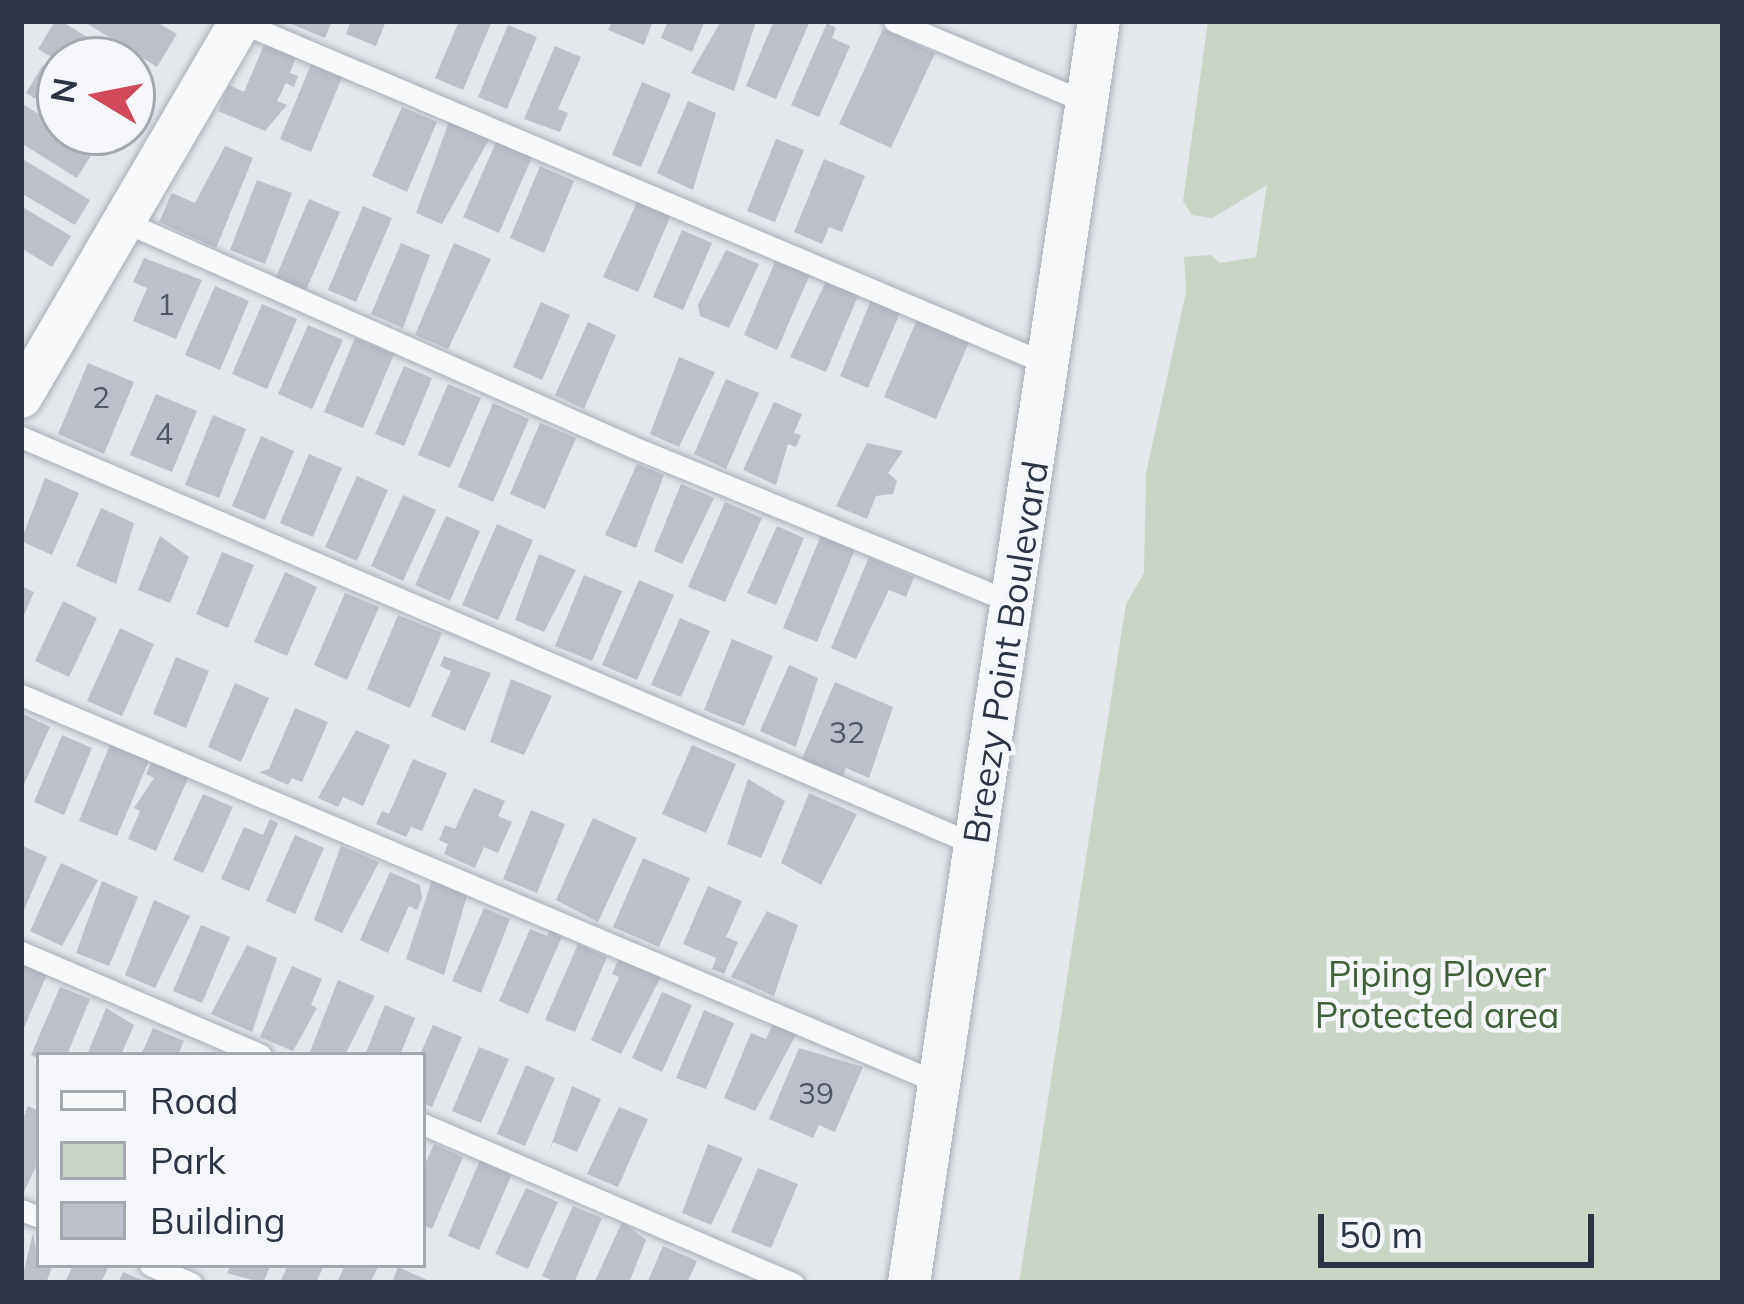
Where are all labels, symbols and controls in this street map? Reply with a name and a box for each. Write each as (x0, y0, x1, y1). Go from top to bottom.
north arrow (36, 36, 156, 156)
text: N (41, 74, 85, 106)
house number: 1 (157, 286, 175, 322)
house number: 2 (92, 379, 110, 415)
house number: 4 (155, 415, 173, 451)
street label: Breezy Point Boulevard (953, 458, 1057, 846)
house number: 32 (829, 714, 865, 750)
park label: Piping Plover Protected area (1315, 951, 1559, 1036)
legend (36, 1052, 426, 1268)
house number: 39 (798, 1075, 834, 1111)
text: Road (150, 1078, 238, 1123)
text: Park (150, 1138, 226, 1183)
scale bar (1324, 1190, 1600, 1264)
text: Building (150, 1198, 285, 1243)
text: 50 m (1339, 1212, 1423, 1257)

